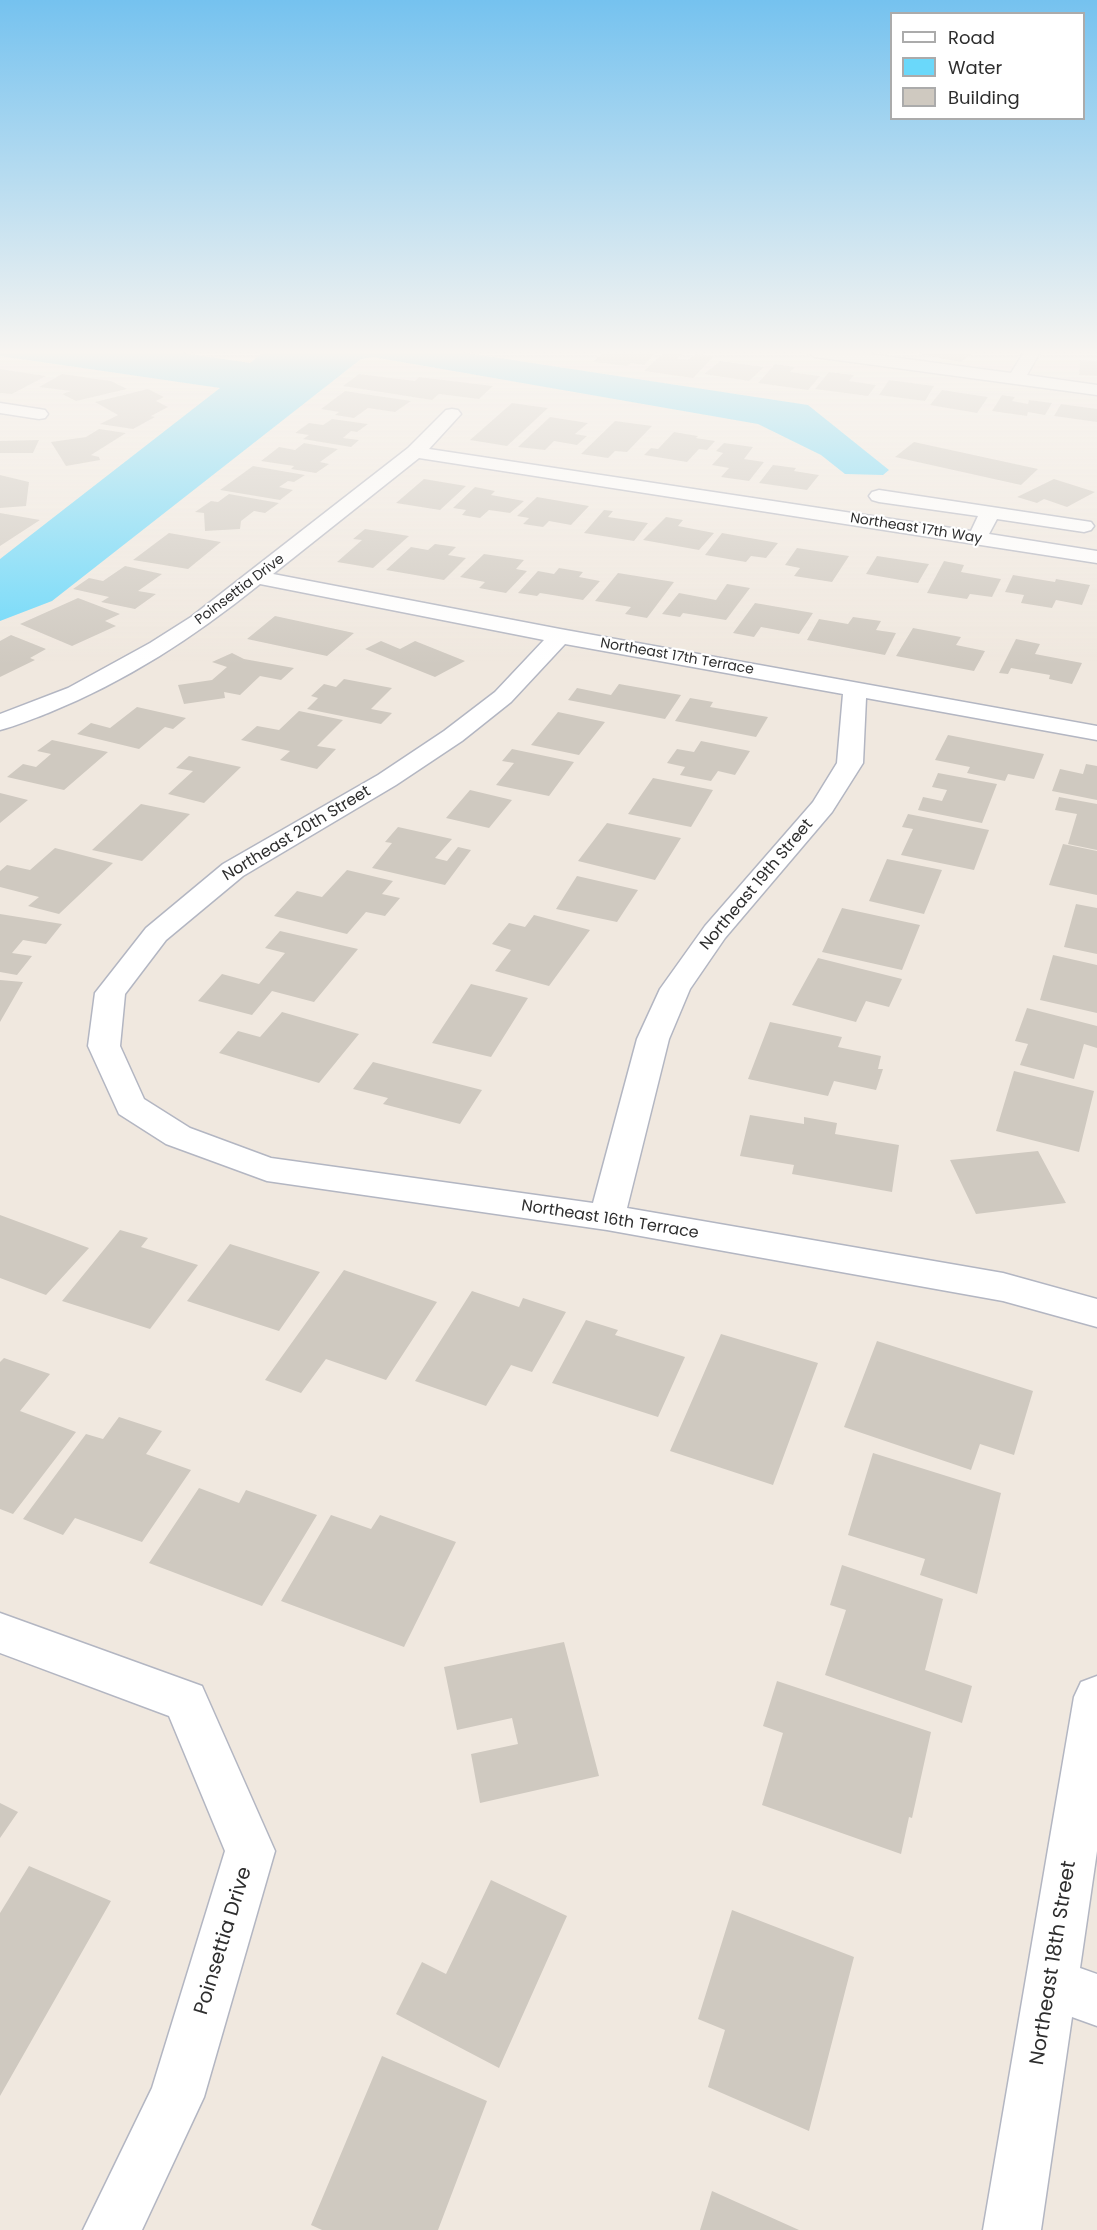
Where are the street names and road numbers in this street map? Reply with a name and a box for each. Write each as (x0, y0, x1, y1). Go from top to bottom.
street label: Northeast 17th Way (849, 510, 983, 548)
street label: Poinsettia Drive (192, 551, 288, 629)
street label: Northeast 17th Terrace (599, 635, 755, 679)
street label: Northeast 20th Street (220, 782, 374, 886)
street label: Northeast 19th Street (697, 816, 817, 954)
street label: Northeast 16th Terrace (520, 1196, 700, 1244)
street label: Northeast 18th Street (1026, 1859, 1082, 2067)
street label: Poinsettia Drive (190, 1864, 258, 2018)

